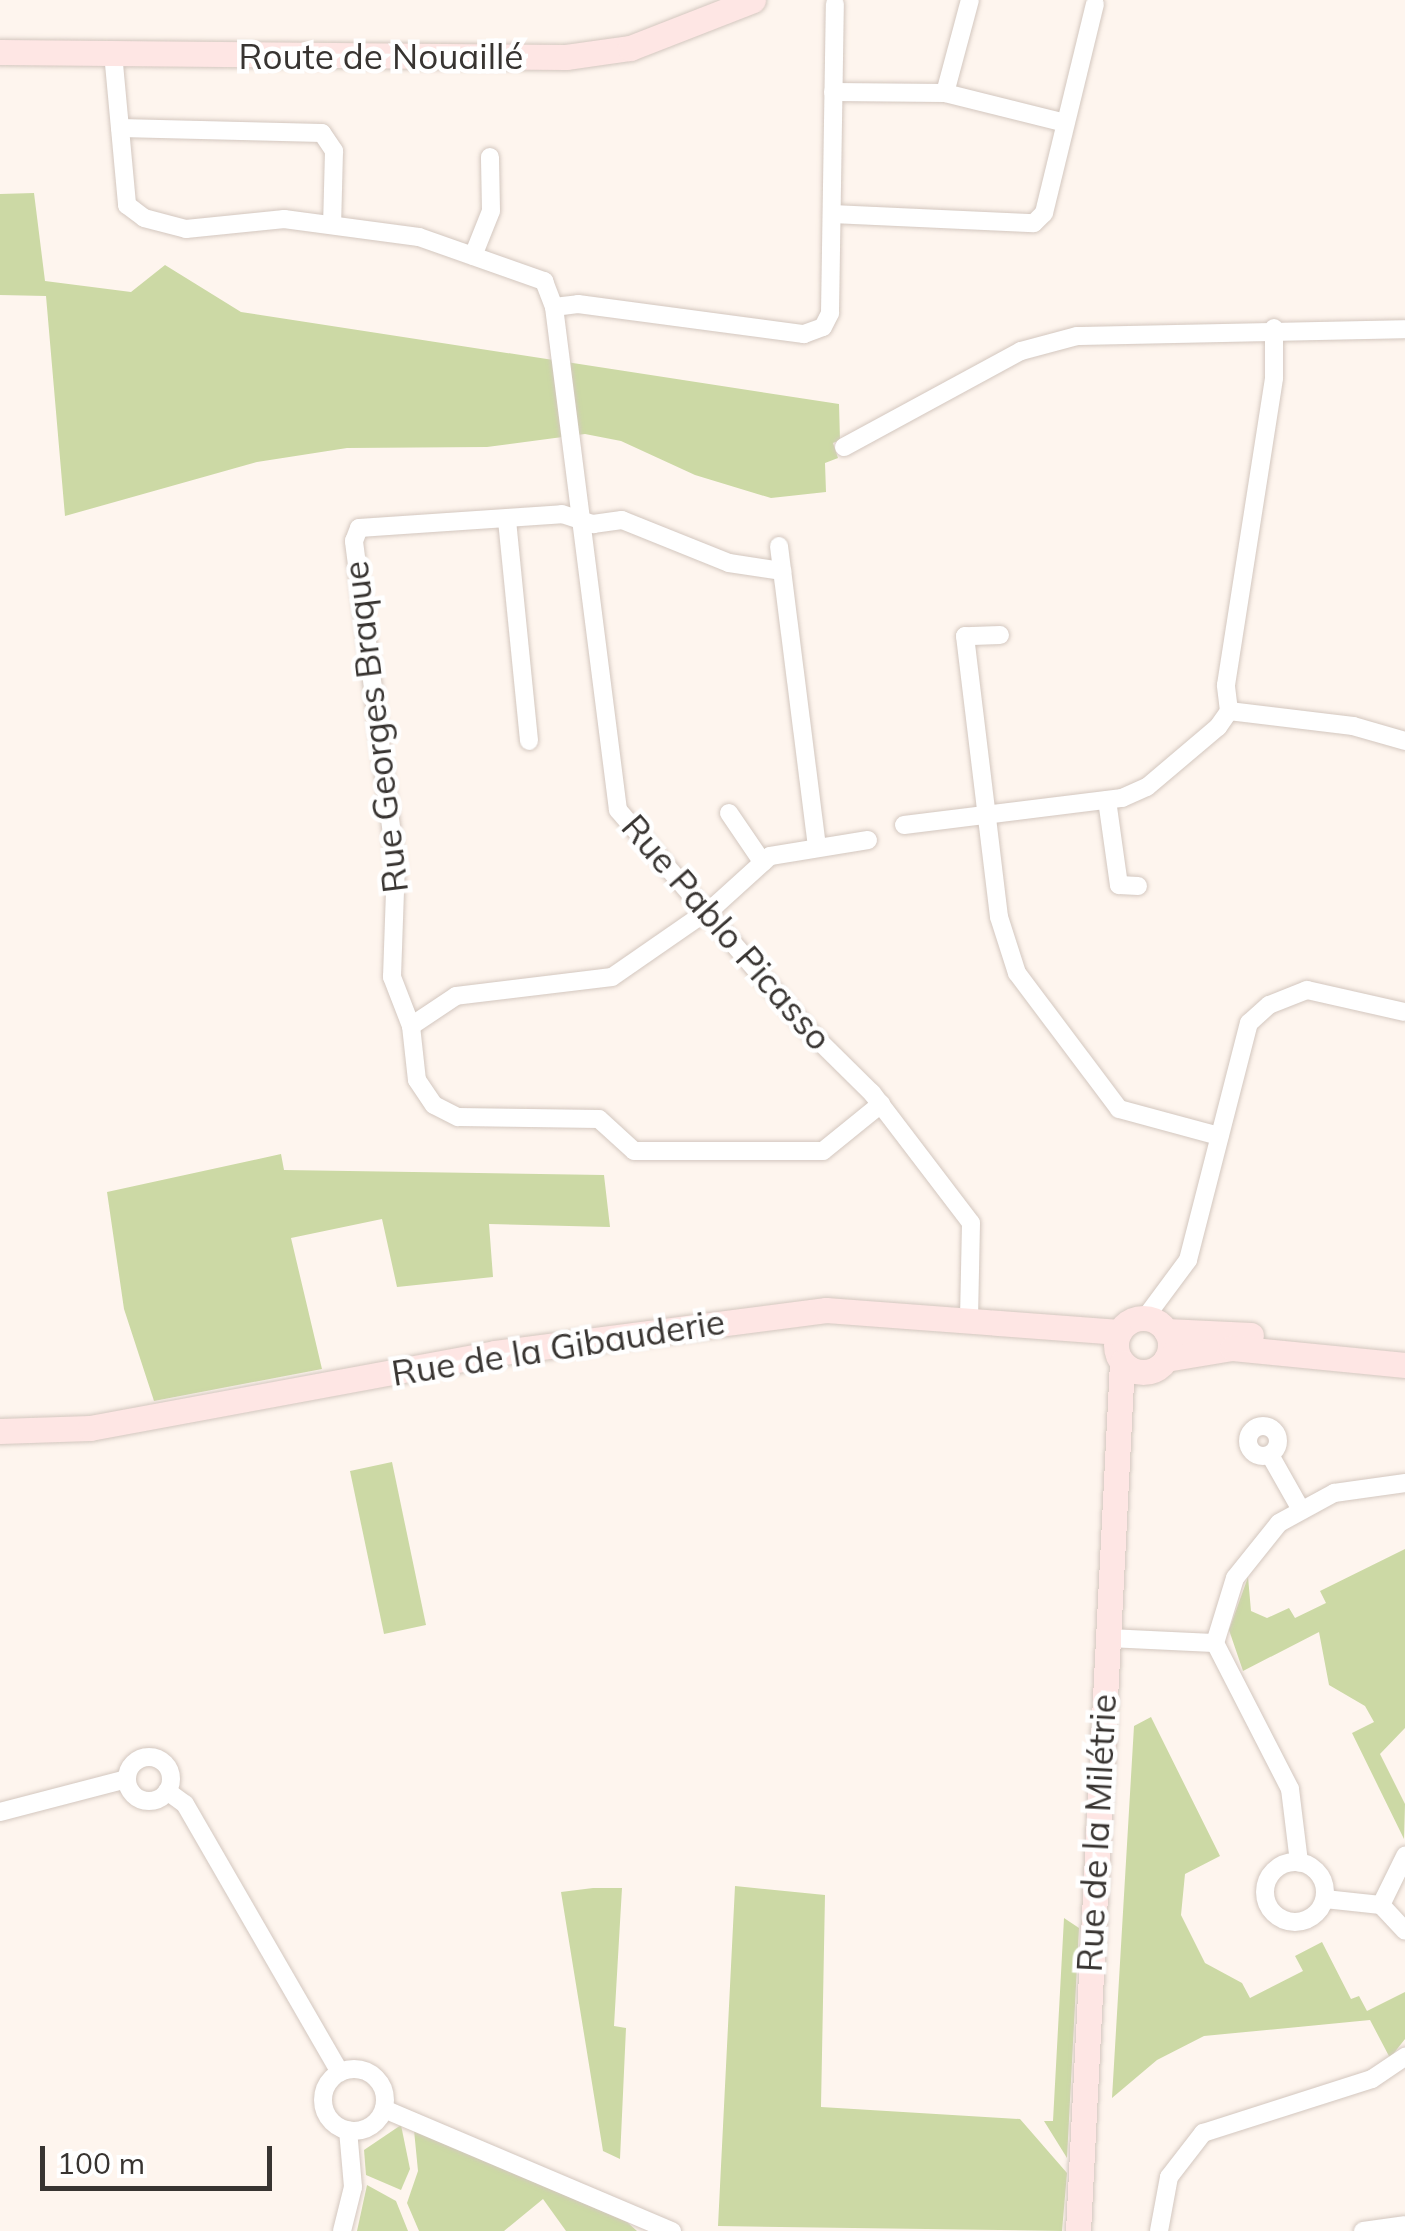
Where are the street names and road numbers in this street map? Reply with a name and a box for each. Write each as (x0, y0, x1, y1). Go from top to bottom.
street label: Route de Nouaillé (239, 35, 523, 77)
street label: Rue Georges Braque (334, 559, 416, 895)
street label: Rue Pablo Picasso (613, 806, 841, 1058)
street label: Rue de la Gibauderie (389, 1300, 727, 1394)
street label: Rue de la Milétrie (1068, 1693, 1124, 1973)

